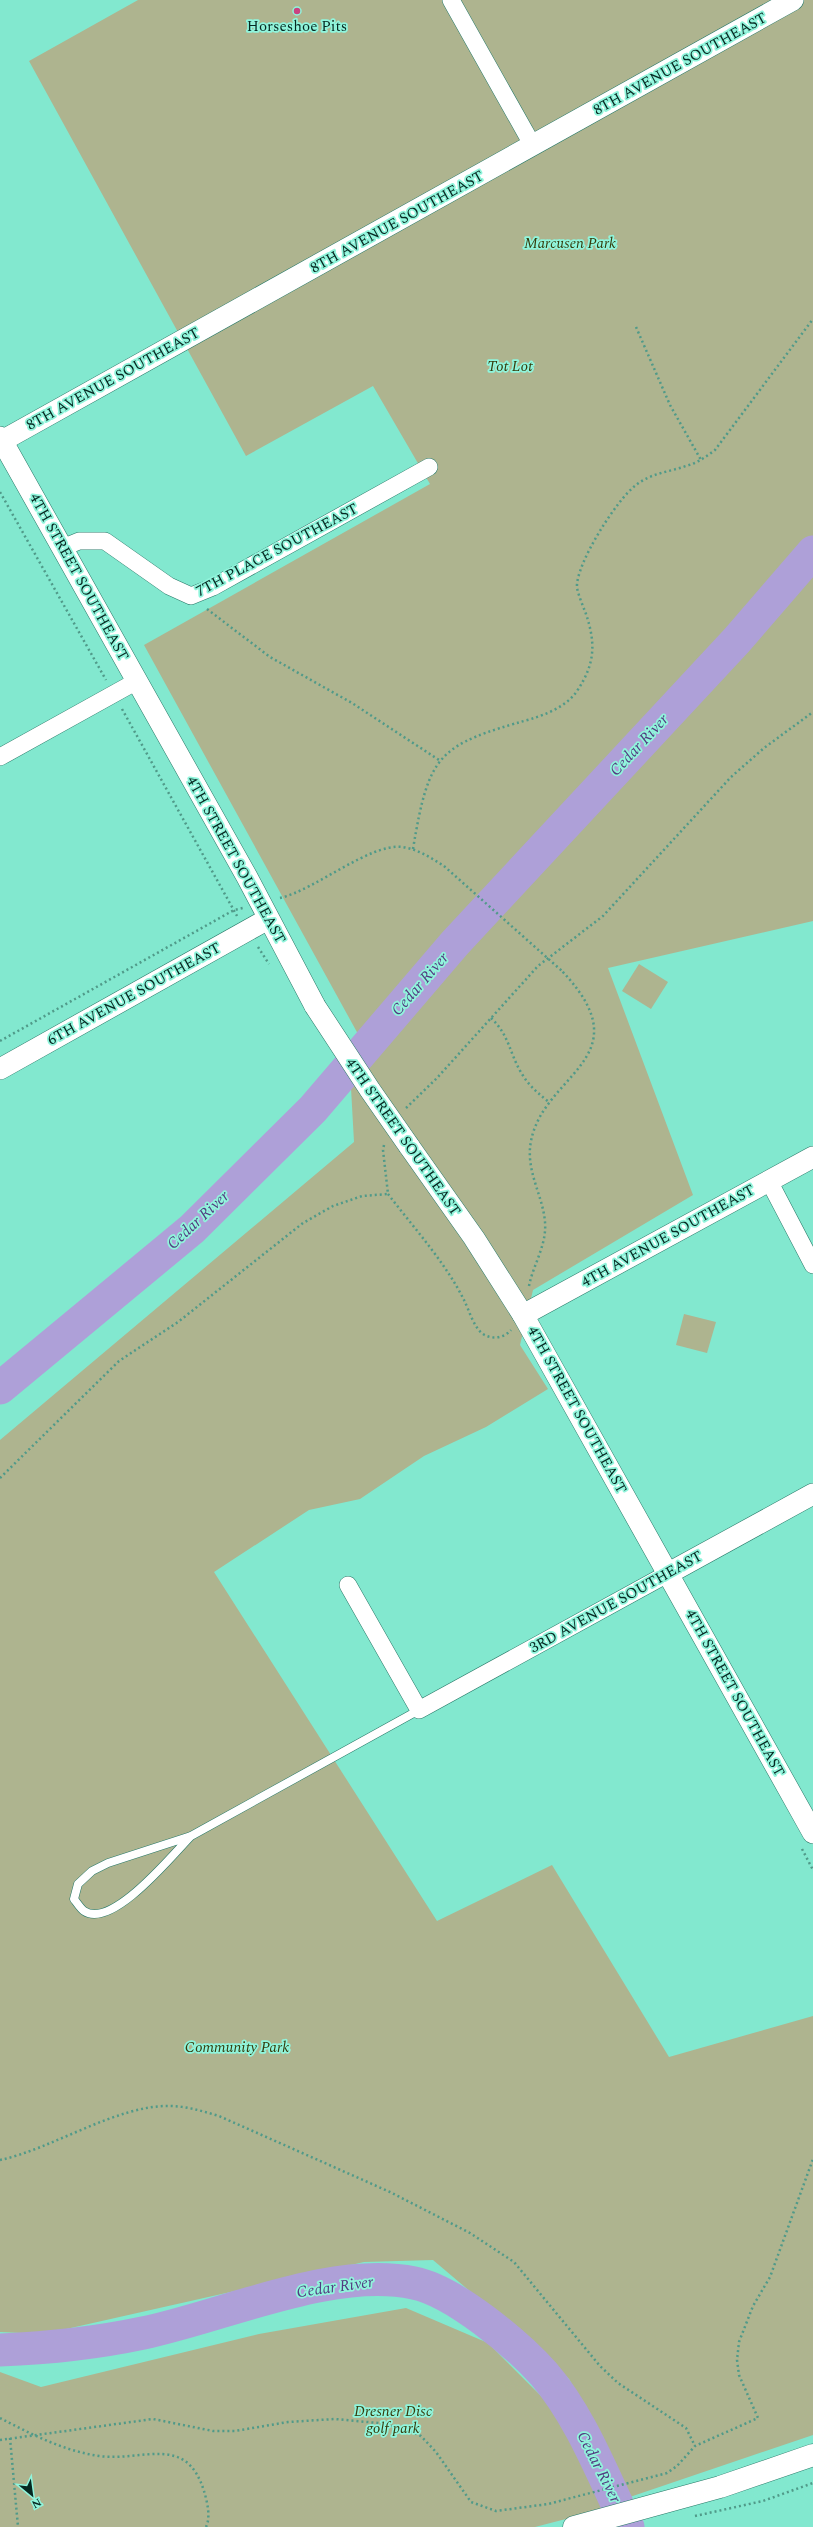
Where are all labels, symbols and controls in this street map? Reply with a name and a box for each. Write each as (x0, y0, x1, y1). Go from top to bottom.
marker: Horseshoe Pits (292, 6, 302, 16)
street label: 8TH AVENUE SOUTHEAST (589, 7, 771, 121)
place label: Horseshoe Pits (247, 15, 347, 38)
street label: 8TH AVENUE SOUTHEAST (306, 165, 488, 279)
park label: Marcusen Park (524, 232, 616, 255)
street label: 8TH AVENUE SOUTHEAST (22, 322, 204, 436)
park label: Tot Lot (487, 355, 533, 378)
street label: 4TH STREET SOUTHEAST (23, 489, 135, 665)
street label: 7TH PLACE SOUTHEAST (192, 497, 362, 603)
water label: Cedar River (604, 708, 675, 782)
street label: 4TH STREET SOUTHEAST (180, 772, 292, 948)
street label: 6TH AVENUE SOUTHEAST (43, 937, 225, 1051)
water label: Cedar River (386, 947, 455, 1021)
street label: 4TH STREET SOUTHEAST (340, 1053, 466, 1221)
street label: 4TH AVENUE SOUTHEAST (577, 1179, 759, 1293)
water label: Cedar River (161, 1184, 235, 1255)
street label: 4TH STREET SOUTHEAST (521, 1322, 633, 1498)
street label: 3RD AVENUE SOUTHEAST (525, 1545, 707, 1659)
street label: 4TH STREET SOUTHEAST (679, 1605, 791, 1781)
park label: Community Park (185, 2036, 289, 2059)
water label: Cedar River (295, 2270, 376, 2304)
park label: Dresner Disc golf park (354, 2400, 433, 2440)
water label: Cedar River (571, 2427, 628, 2507)
north arrow (12, 2475, 52, 2515)
text: N (29, 2494, 45, 2513)

